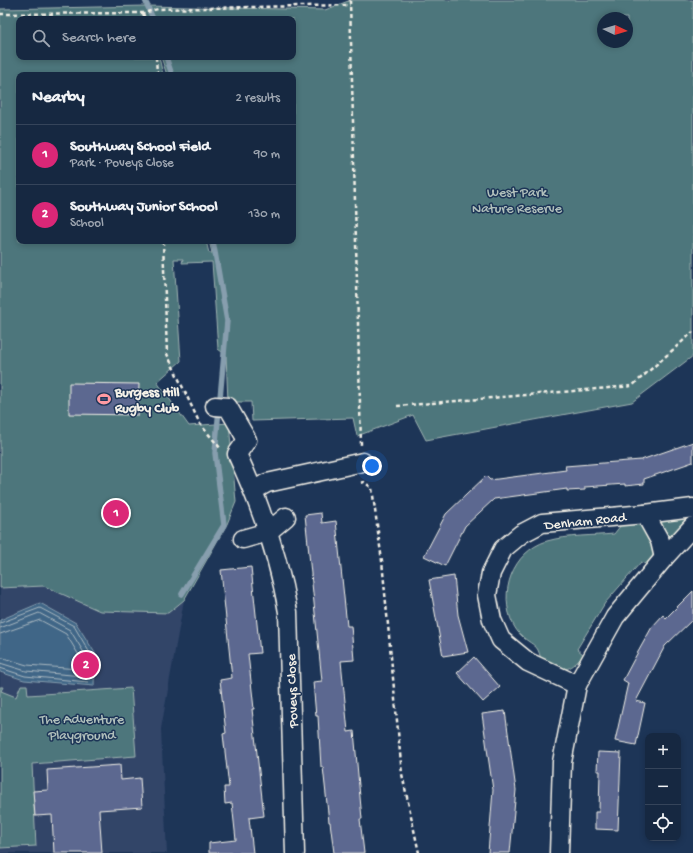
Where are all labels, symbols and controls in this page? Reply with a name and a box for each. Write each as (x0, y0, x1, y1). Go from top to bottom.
north arrow (597, 12, 633, 48)
search box (16, 16, 296, 60)
icon: search (30, 27, 52, 49)
text: Search here (62, 29, 136, 47)
text: Nearby (32, 88, 85, 108)
text: 2 results (235, 91, 280, 106)
text: Southway School Field (70, 138, 210, 156)
text: 1 (42, 147, 48, 162)
text: 90 m (254, 147, 280, 162)
text: Park · Poveys Close (70, 156, 174, 171)
park label: West Park Nature Reserve (472, 185, 563, 218)
text: Southway Junior School (70, 198, 218, 216)
text: 2 (42, 207, 48, 222)
text: 130 m (248, 207, 280, 222)
text: School (70, 216, 104, 231)
place label: Burgess Hill Rugby Club (114, 385, 180, 418)
sports icon: Burgess Hill Rugby Club (96, 391, 112, 407)
your location (362, 456, 382, 476)
pin: 1 (103, 498, 129, 528)
street label: Denham Road (543, 510, 629, 535)
pin: 2 (73, 650, 99, 680)
street label: Poveys Close (284, 653, 303, 729)
park label: The Adventure Playground (39, 712, 125, 745)
map controls (645, 733, 681, 841)
button: + (645, 733, 681, 769)
button: − (645, 769, 681, 805)
button: locate (645, 805, 681, 841)

